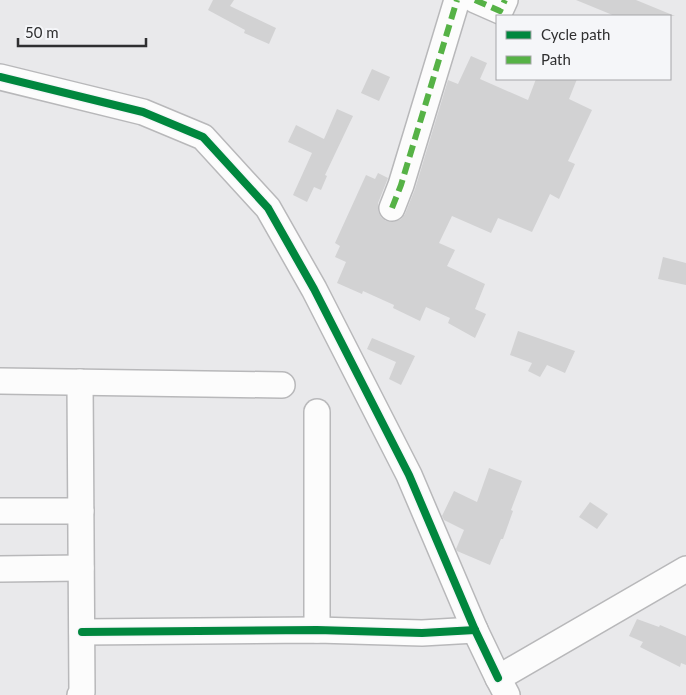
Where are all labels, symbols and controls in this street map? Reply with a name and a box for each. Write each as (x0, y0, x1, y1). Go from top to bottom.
scale bar (18, 15, 145, 47)
legend (496, 15, 671, 80)
text: 50 m (25, 23, 59, 41)
text: Cycle path (541, 25, 610, 43)
text: Path (541, 50, 571, 68)

